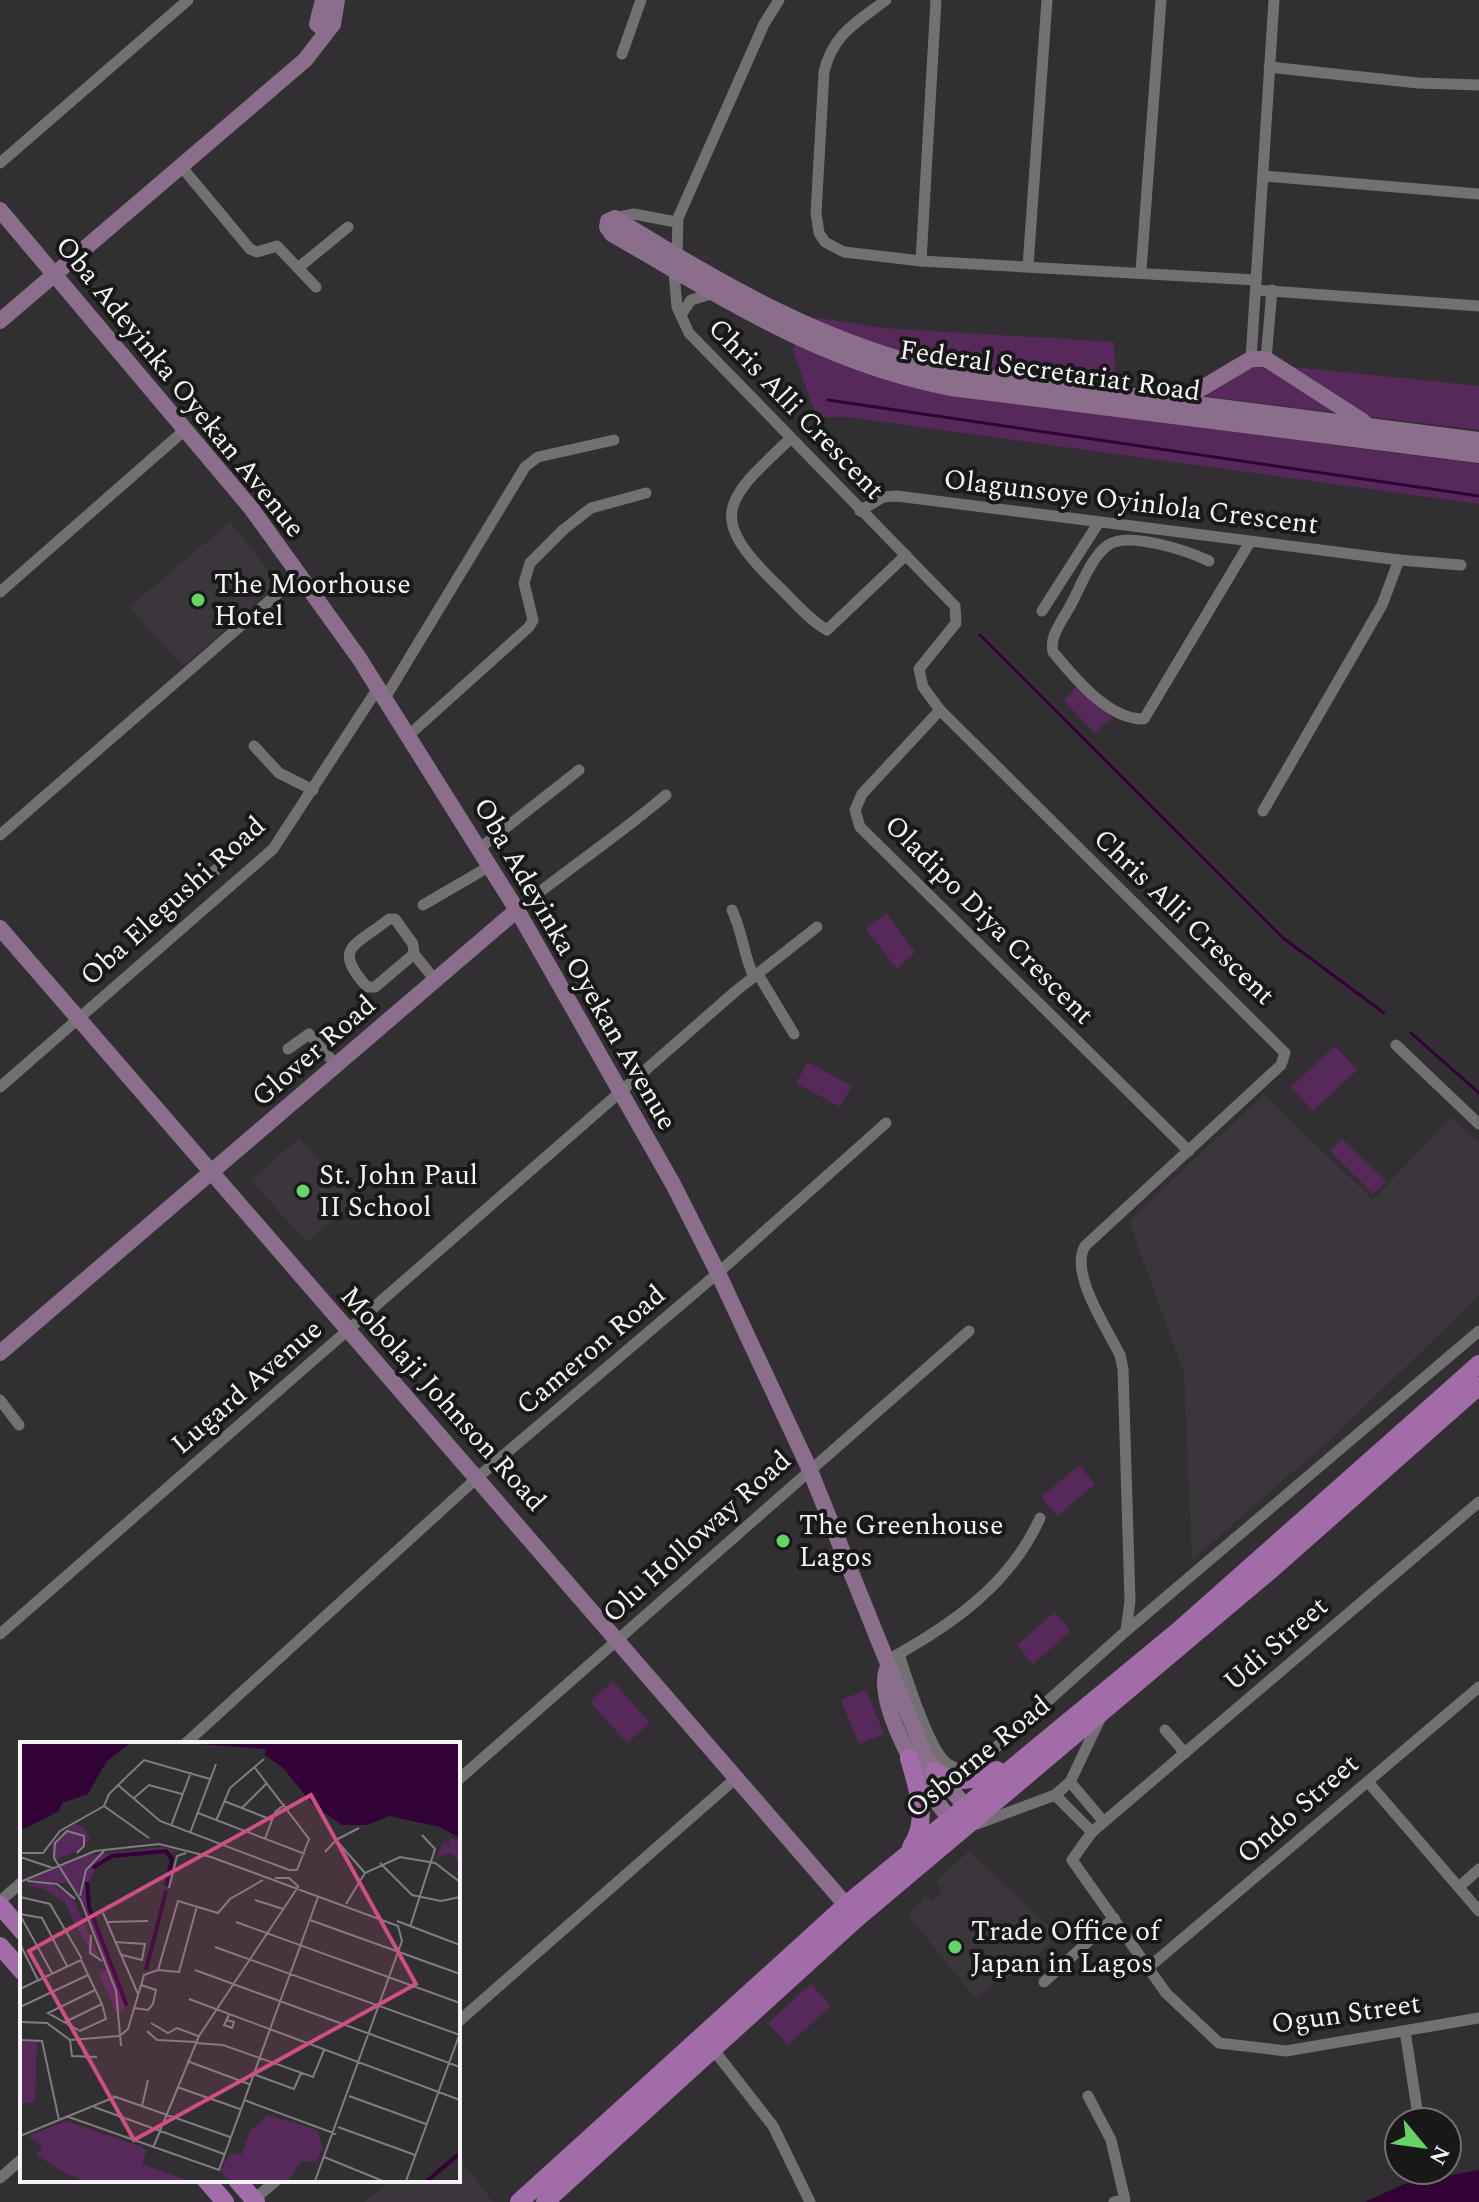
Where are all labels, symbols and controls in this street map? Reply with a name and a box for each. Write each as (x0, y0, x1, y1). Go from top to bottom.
street label: Oba Adeyinka Oyekan Avenue (44, 227, 316, 547)
street label: Chris Alli Crescent (698, 308, 894, 510)
street label: Federal Secretariat Road (897, 329, 1203, 413)
street label: Olagunsoye Oyinlola Crescent (941, 458, 1321, 546)
place label: The Moorhouse Hotel (214, 563, 411, 638)
marker: The Moorhouse Hotel (189, 591, 207, 609)
street label: Oba Adeyinka Oyekan Avenue (462, 790, 688, 1138)
street label: Oladipo Diya Crescent (874, 805, 1104, 1035)
street label: Oba Elegushi Road (70, 806, 276, 996)
street label: Chris Alli Crescent (1083, 819, 1285, 1015)
street label: Glover Road (242, 985, 386, 1117)
place label: St. John Paul II School (319, 1154, 478, 1229)
marker: St. John Paul II School (294, 1182, 312, 1200)
street label: Cameron Road (507, 1274, 675, 1426)
street label: Mobolaji Johnson Road (330, 1277, 556, 1521)
street label: Lugard Avenue (162, 1309, 332, 1465)
street label: Olu Holloway Road (593, 1440, 801, 1634)
place label: The Greenhouse Lagos (799, 1504, 1004, 1579)
marker: The Greenhouse Lagos (774, 1532, 792, 1550)
street label: Udi Street (1214, 1586, 1338, 1702)
street label: Osborne Road (896, 1685, 1060, 1829)
inset map (20, 1742, 460, 2182)
street label: Ondo Street (1227, 1743, 1369, 1874)
place label: Trade Office of Japan in Lagos (971, 1910, 1162, 1985)
marker: Trade Office of Japan in Lagos (946, 1938, 964, 1956)
street label: Ogun Street (1269, 1982, 1424, 2046)
north arrow (1383, 2106, 1463, 2186)
text: N (1420, 2139, 1458, 2171)

